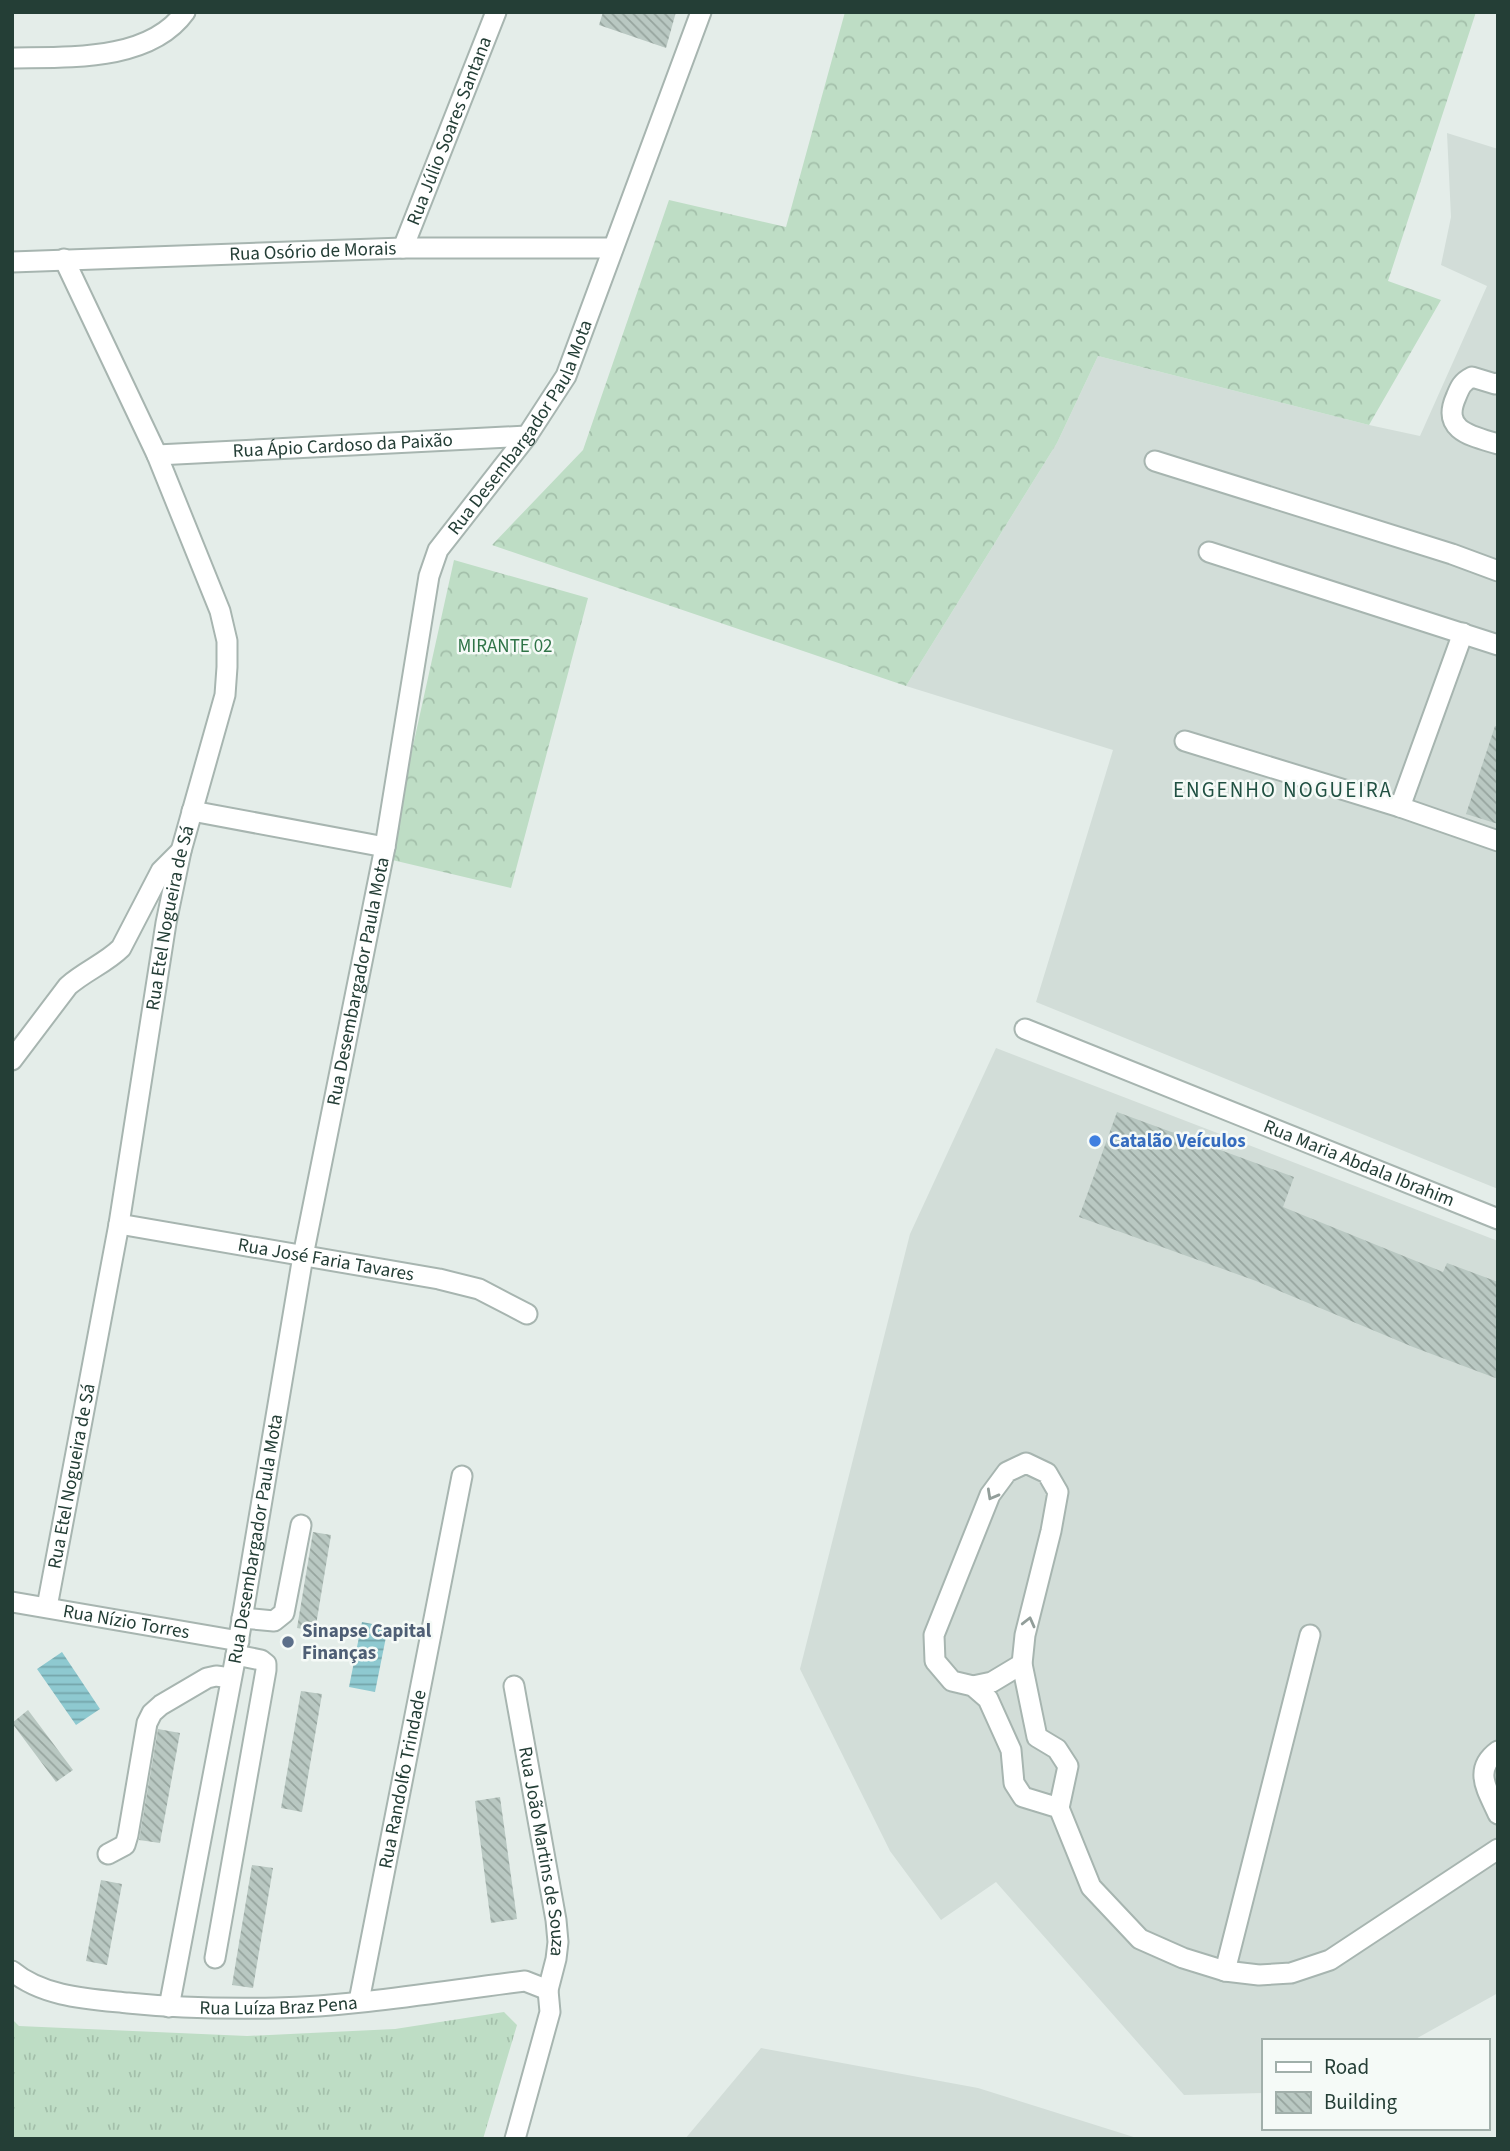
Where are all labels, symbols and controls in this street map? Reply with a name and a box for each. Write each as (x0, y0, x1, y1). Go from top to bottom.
street label: Rua Júlio Soares Santana (400, 32, 499, 229)
street label: Rua Osório de Morais (229, 235, 397, 268)
street label: Rua Desembargador Paula Mota (441, 316, 599, 541)
street label: Rua Ápio Cardoso da Paixão (232, 426, 453, 465)
park label: MIRANTE 02 (457, 633, 553, 660)
district label: ENGENHO NOGUEIRA (1173, 775, 1393, 805)
street label: Rua Etel Nogueira de Sá (139, 822, 201, 1012)
street label: Rua Desembargador Paula Mota (320, 855, 396, 1108)
street label: Rua Maria Abdala Ibrahim (1259, 1113, 1459, 1214)
place label: Catalão Veículos (1109, 1128, 1246, 1155)
marker: Catalão Veículos (1087, 1133, 1103, 1149)
street label: Rua José Faria Tavares (236, 1231, 416, 1288)
street label: Rua Etel Nogueira de Sá (41, 1381, 102, 1571)
street label: Rua Desembargador Paula Mota (221, 1412, 290, 1666)
one-way arrow (987, 1488, 1000, 1501)
street label: Rua Nízio Torres (61, 1597, 192, 1646)
one-way arrow (1021, 1616, 1035, 1628)
place label: Sinapse Capital Finanças (302, 1618, 432, 1667)
marker: Sinapse Capital Finanças (280, 1634, 296, 1650)
street label: Rua Randolfo Trindade (372, 1688, 433, 1871)
street label: Rua João Martins de Souza (512, 1744, 572, 1958)
street label: Rua Luíza Braz Pena (199, 1989, 359, 2022)
legend (1262, 2039, 1489, 2130)
text: Road (1324, 2052, 1369, 2082)
text: Building (1324, 2087, 1398, 2117)

